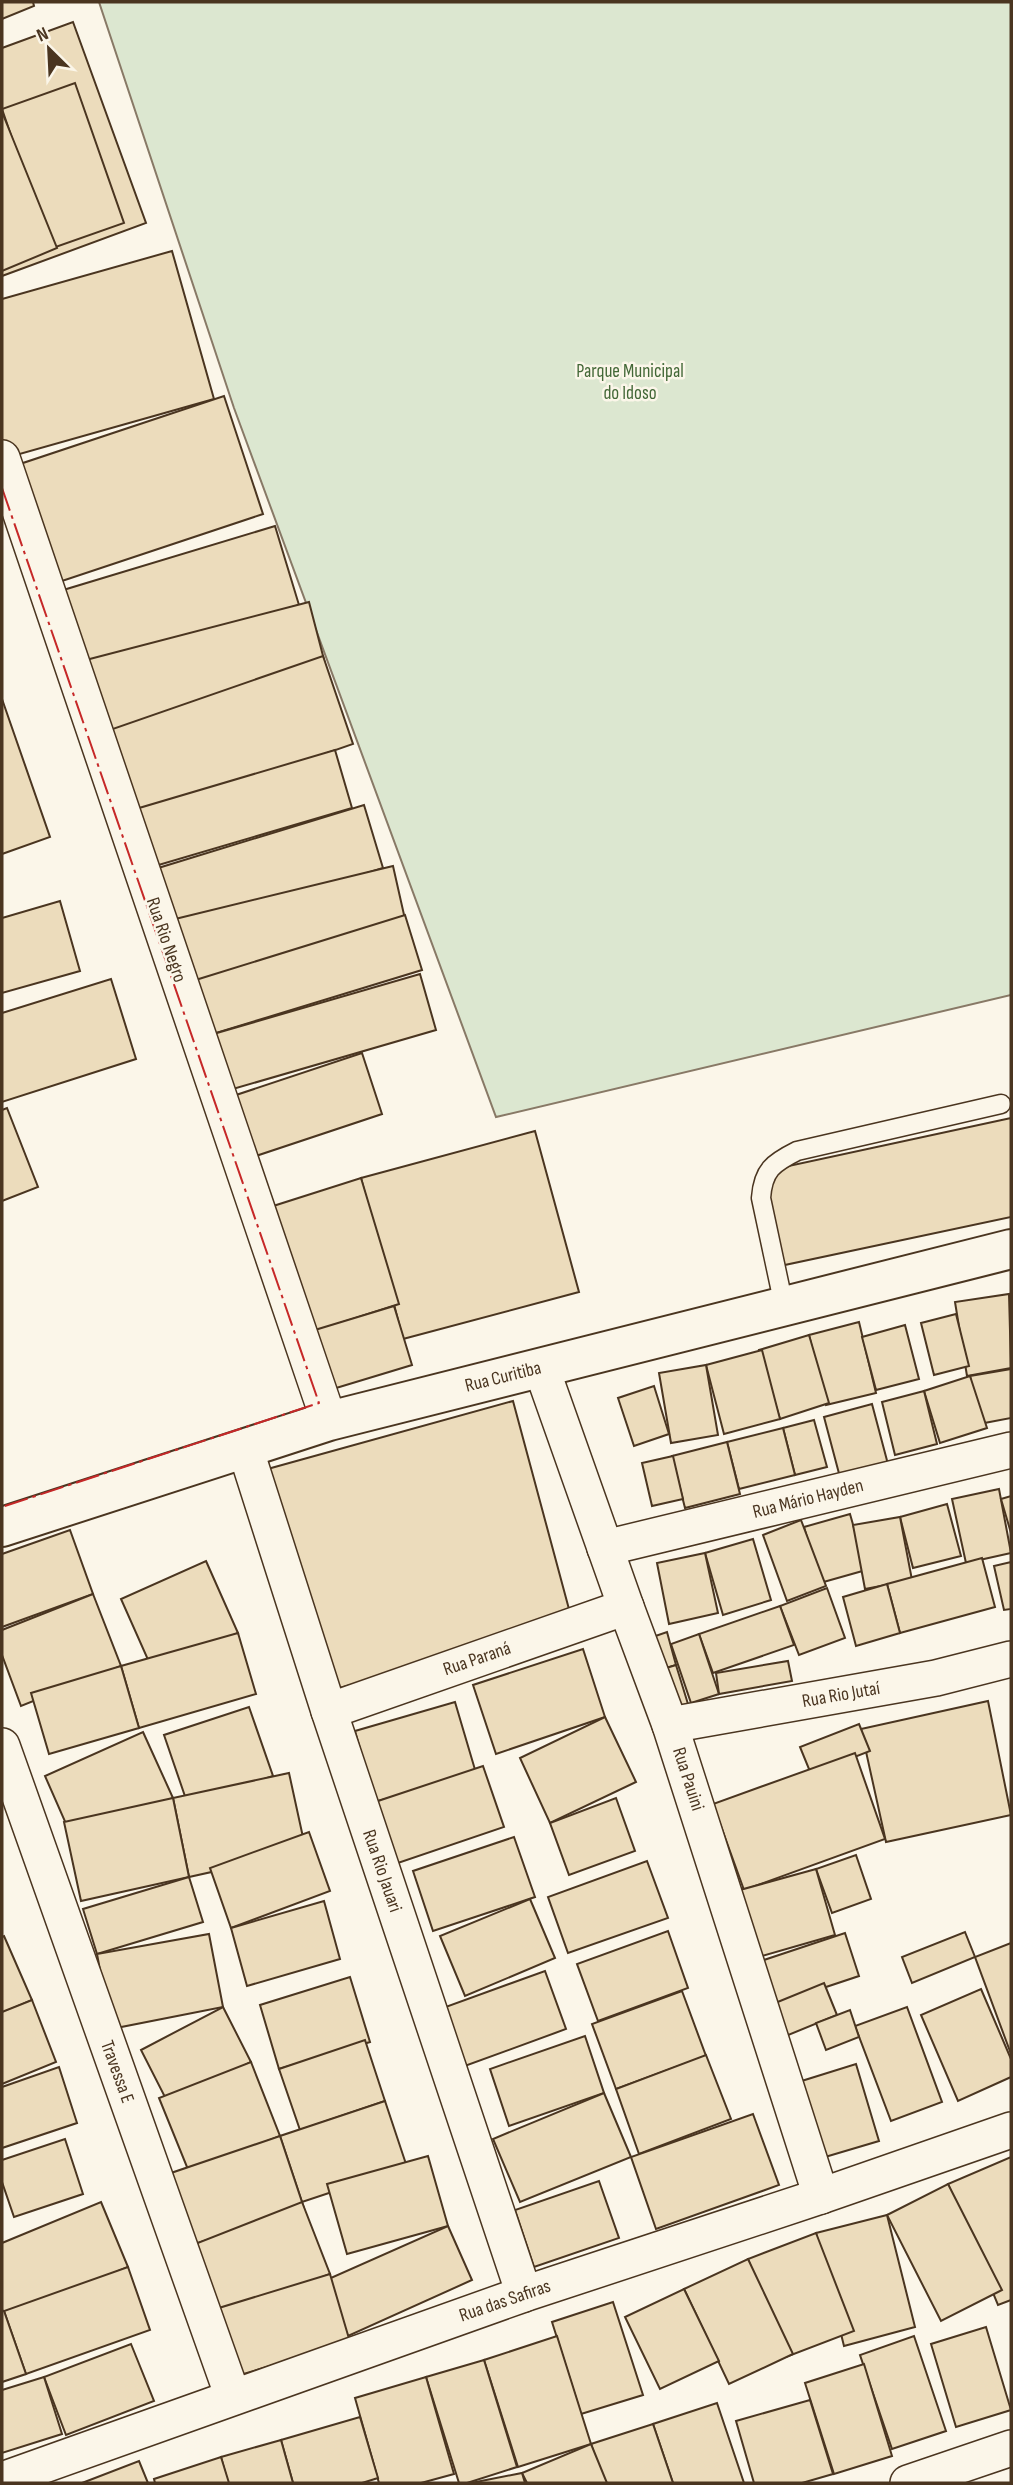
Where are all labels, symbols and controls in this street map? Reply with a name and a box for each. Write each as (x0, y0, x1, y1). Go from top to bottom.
north arrow (14, 14, 84, 84)
text: N (33, 22, 52, 47)
park label: Parque Municipal do Idoso (576, 360, 684, 405)
street label: Rua Rio Negro (141, 895, 191, 985)
street label: Rua Curitiba (463, 1356, 543, 1398)
street label: Rua Mário Hayden (750, 1474, 866, 1524)
street label: Rua Paraná (440, 1637, 514, 1681)
street label: Rua Rio Jutaí (800, 1677, 882, 1713)
street label: Rua Pauini (667, 1744, 709, 1814)
street label: Rua Rio Jauari (357, 1827, 407, 1915)
street label: Travessa E (95, 2038, 139, 2106)
street label: Rua das Safiras (456, 2275, 554, 2327)

